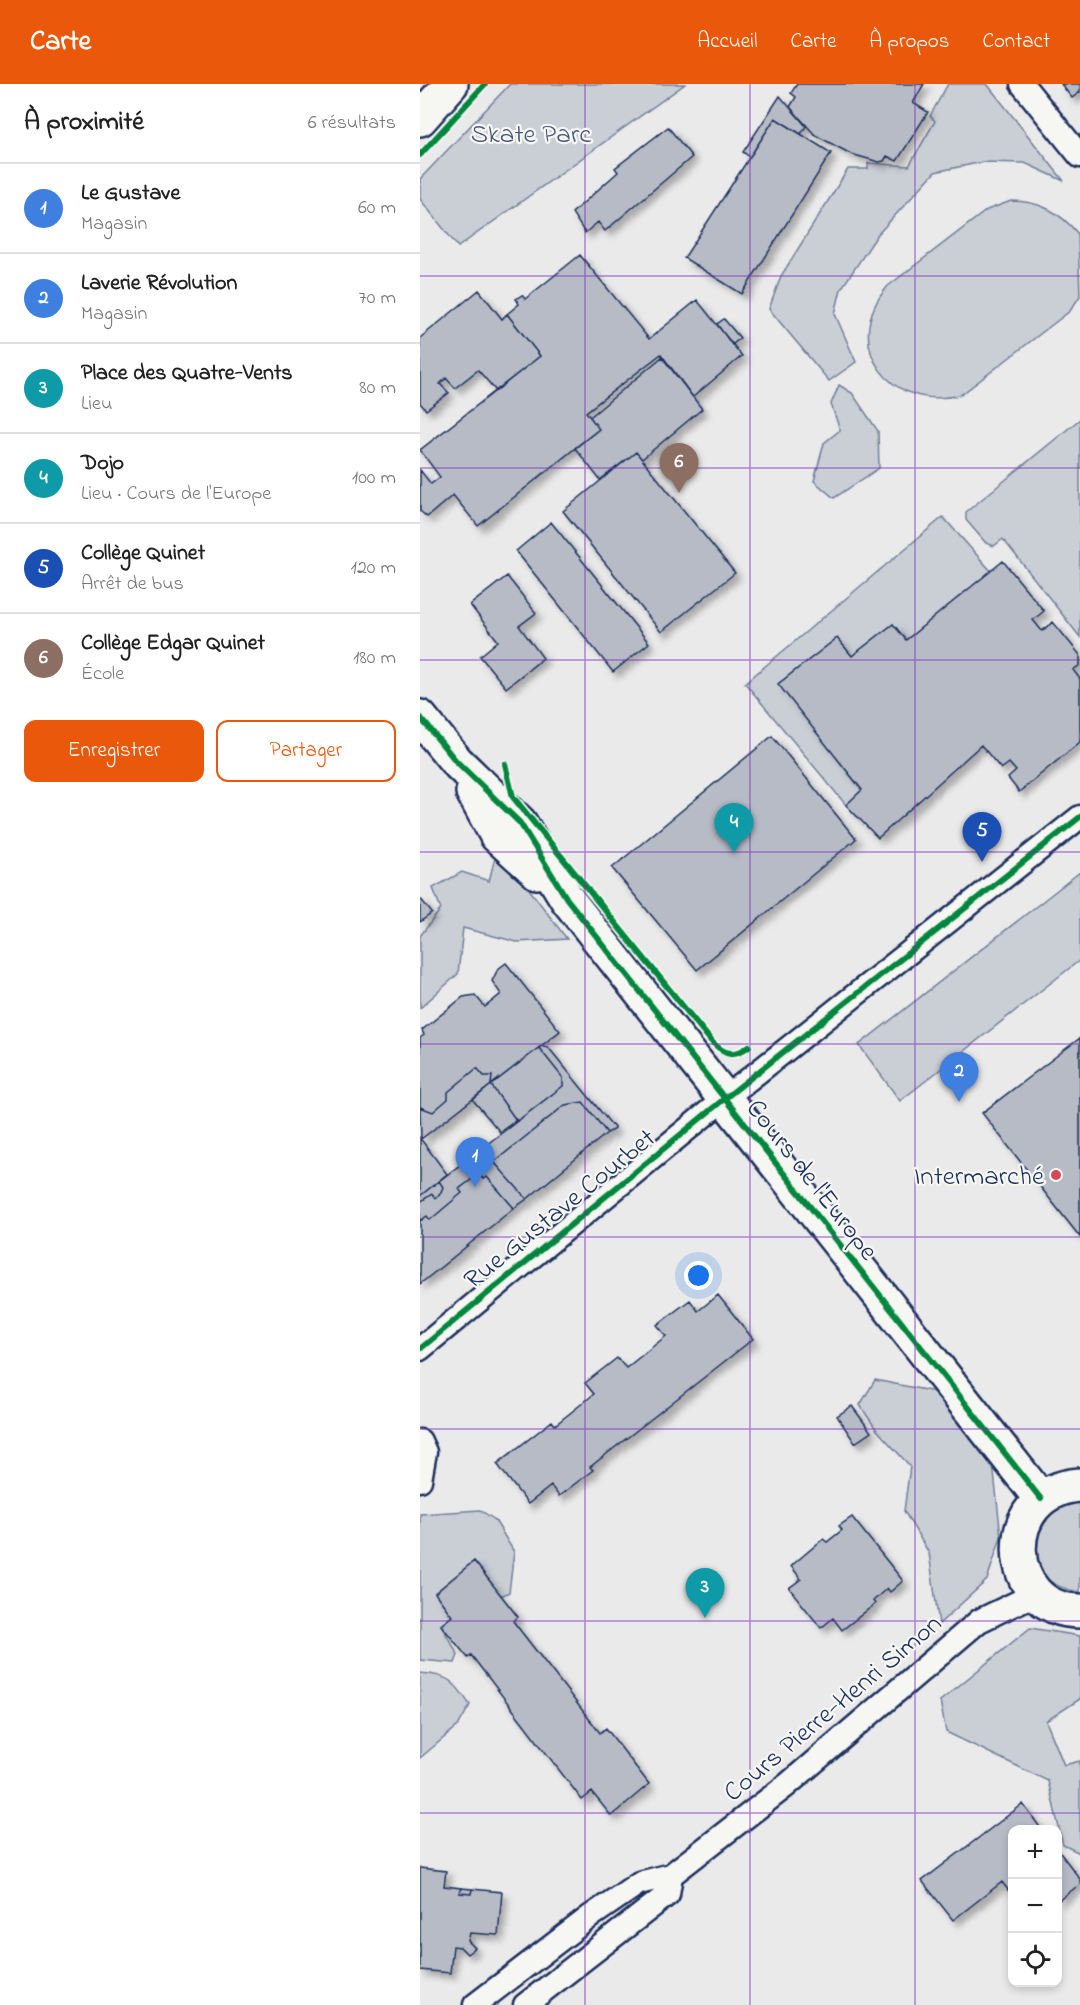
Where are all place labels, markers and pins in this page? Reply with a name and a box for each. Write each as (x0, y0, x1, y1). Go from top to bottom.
pin: 6 (660, 444, 698, 493)
pin: 4 (714, 804, 754, 853)
pin: 5 (962, 812, 1002, 862)
pin: 2 (940, 1052, 978, 1102)
pin: 1 (456, 1138, 494, 1187)
place label: Intermarché (914, 1158, 1045, 1197)
marker: Intermarché (1049, 1168, 1063, 1182)
pin: 3 (686, 1568, 724, 1618)

